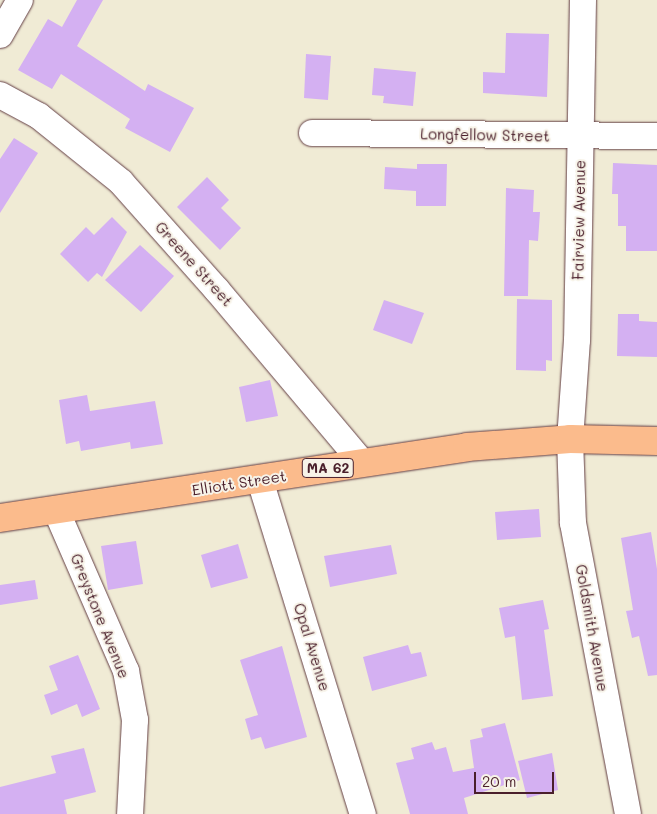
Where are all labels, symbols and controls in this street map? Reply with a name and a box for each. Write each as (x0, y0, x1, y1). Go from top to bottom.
street label: Longfellow Street (420, 125, 550, 145)
street label: Fairview Avenue (569, 160, 589, 280)
street label: Greene Street (151, 218, 237, 310)
road number: MA 62 (302, 456, 354, 479)
street label: Elliott Street (191, 467, 287, 499)
street label: Greystone Avenue (67, 551, 133, 681)
street label: Goldsmith Avenue (572, 563, 612, 693)
street label: Opal Avenue (290, 601, 334, 693)
scale bar (477, 762, 557, 794)
text: 20 m (482, 771, 516, 791)

